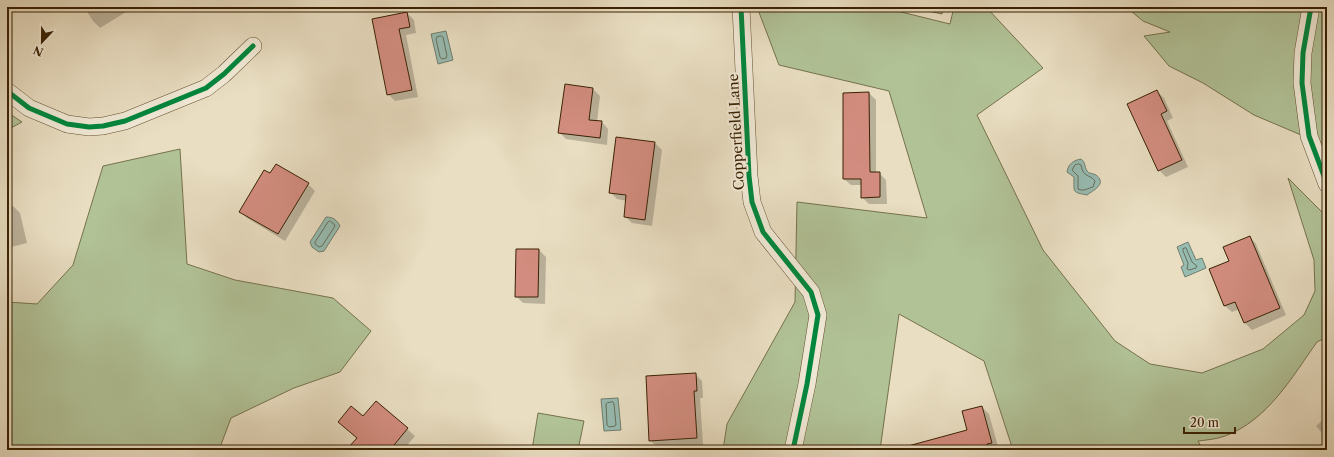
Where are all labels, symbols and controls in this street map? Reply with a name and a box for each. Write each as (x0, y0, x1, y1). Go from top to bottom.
north arrow (22, 22, 62, 62)
text: N (31, 43, 45, 60)
street label: Copperfield Lane (724, 73, 748, 191)
scale bar (1184, 409, 1235, 435)
text: 20 m (1190, 415, 1219, 430)

